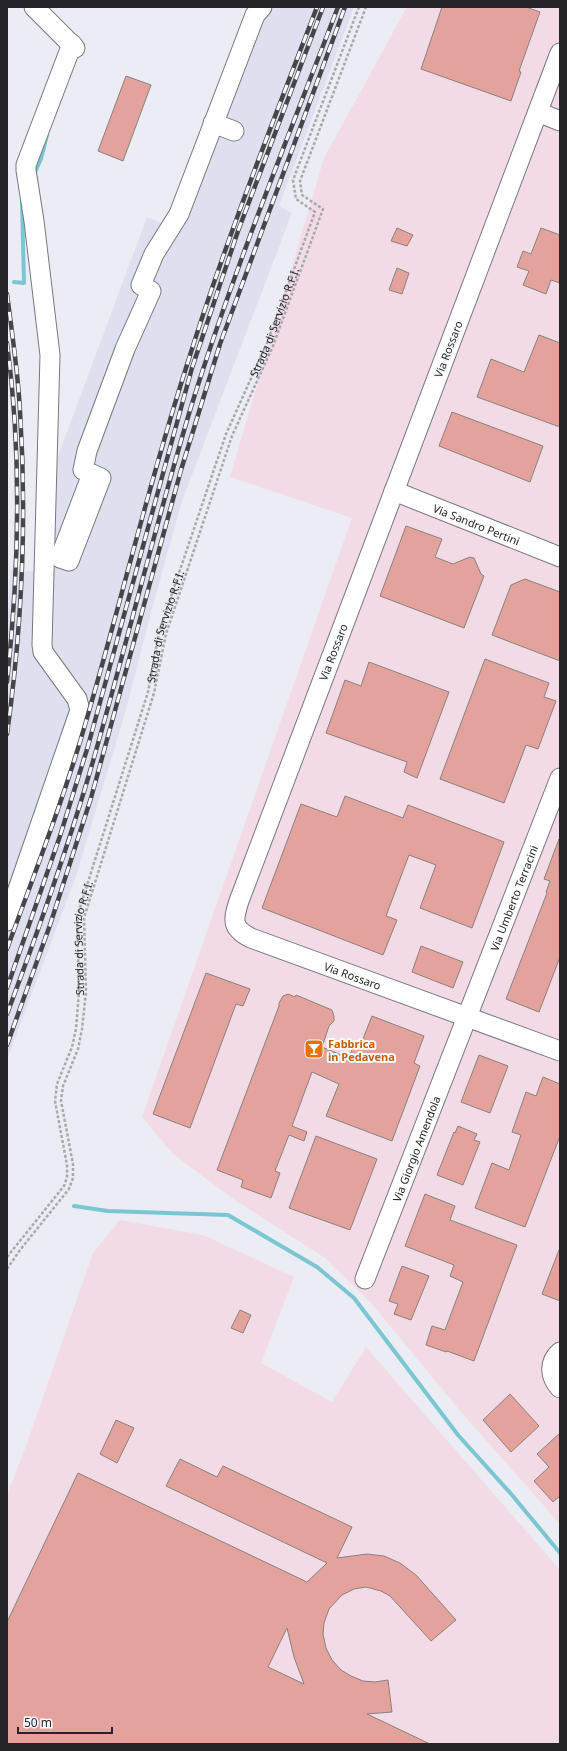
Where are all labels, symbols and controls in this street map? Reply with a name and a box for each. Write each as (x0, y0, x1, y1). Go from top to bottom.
street label: Strada di Servizio R.F.I. (245, 265, 302, 379)
street label: Via Rossaro (430, 318, 466, 380)
street label: Via Sandro Pertini (431, 500, 522, 548)
street label: Strada di Servizio R.F.I. (142, 568, 187, 684)
street label: Via Rossaro (315, 621, 351, 683)
street label: Via Umberto Terracini (486, 843, 541, 953)
street label: Strada di Servizio R.F.I. (69, 879, 96, 996)
street label: Via Rossaro (322, 958, 384, 993)
place label: Fabbrica in Pedavena (328, 1036, 395, 1064)
bar icon: Fabbrica in Pedavena (303, 1038, 325, 1060)
street label: Via Giorgio Amendola (388, 1093, 443, 1204)
scale bar (18, 1709, 112, 1735)
text: 50 m (24, 1714, 52, 1731)

